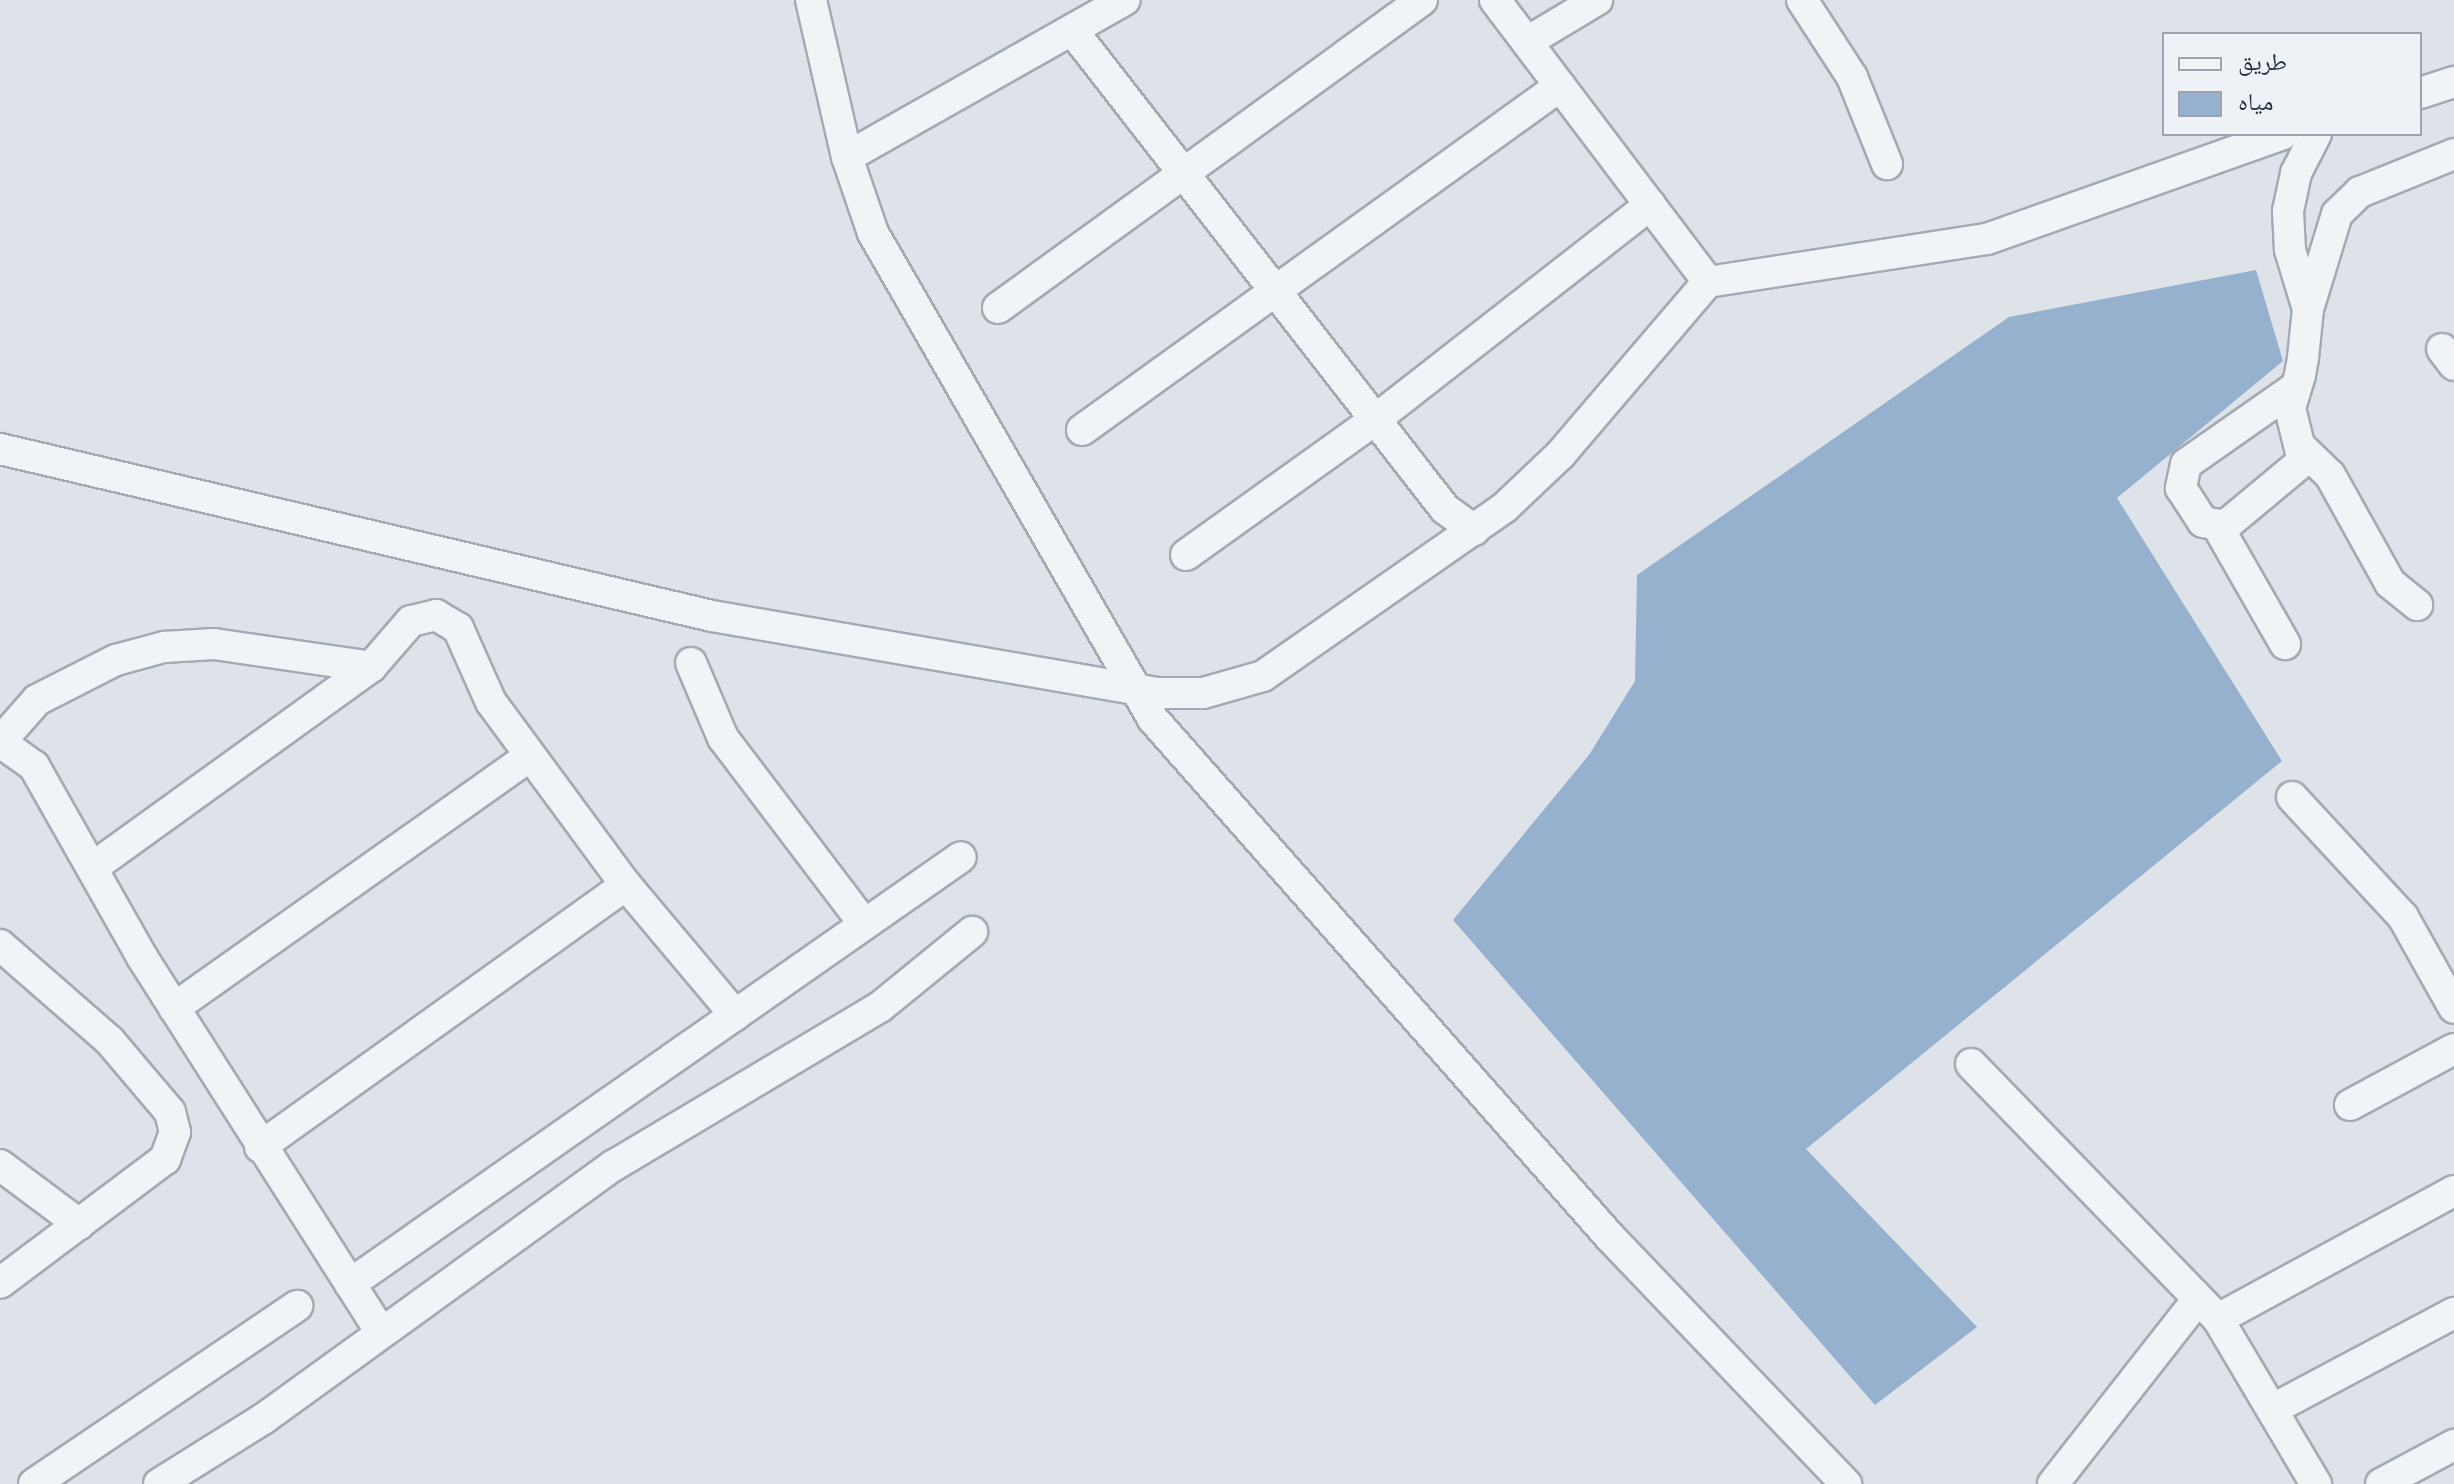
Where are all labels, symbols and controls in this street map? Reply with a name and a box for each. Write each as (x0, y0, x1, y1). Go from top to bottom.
legend (2162, 32, 2422, 136)
text: طريق (2238, 47, 2287, 75)
text: مياه (2238, 87, 2273, 115)

